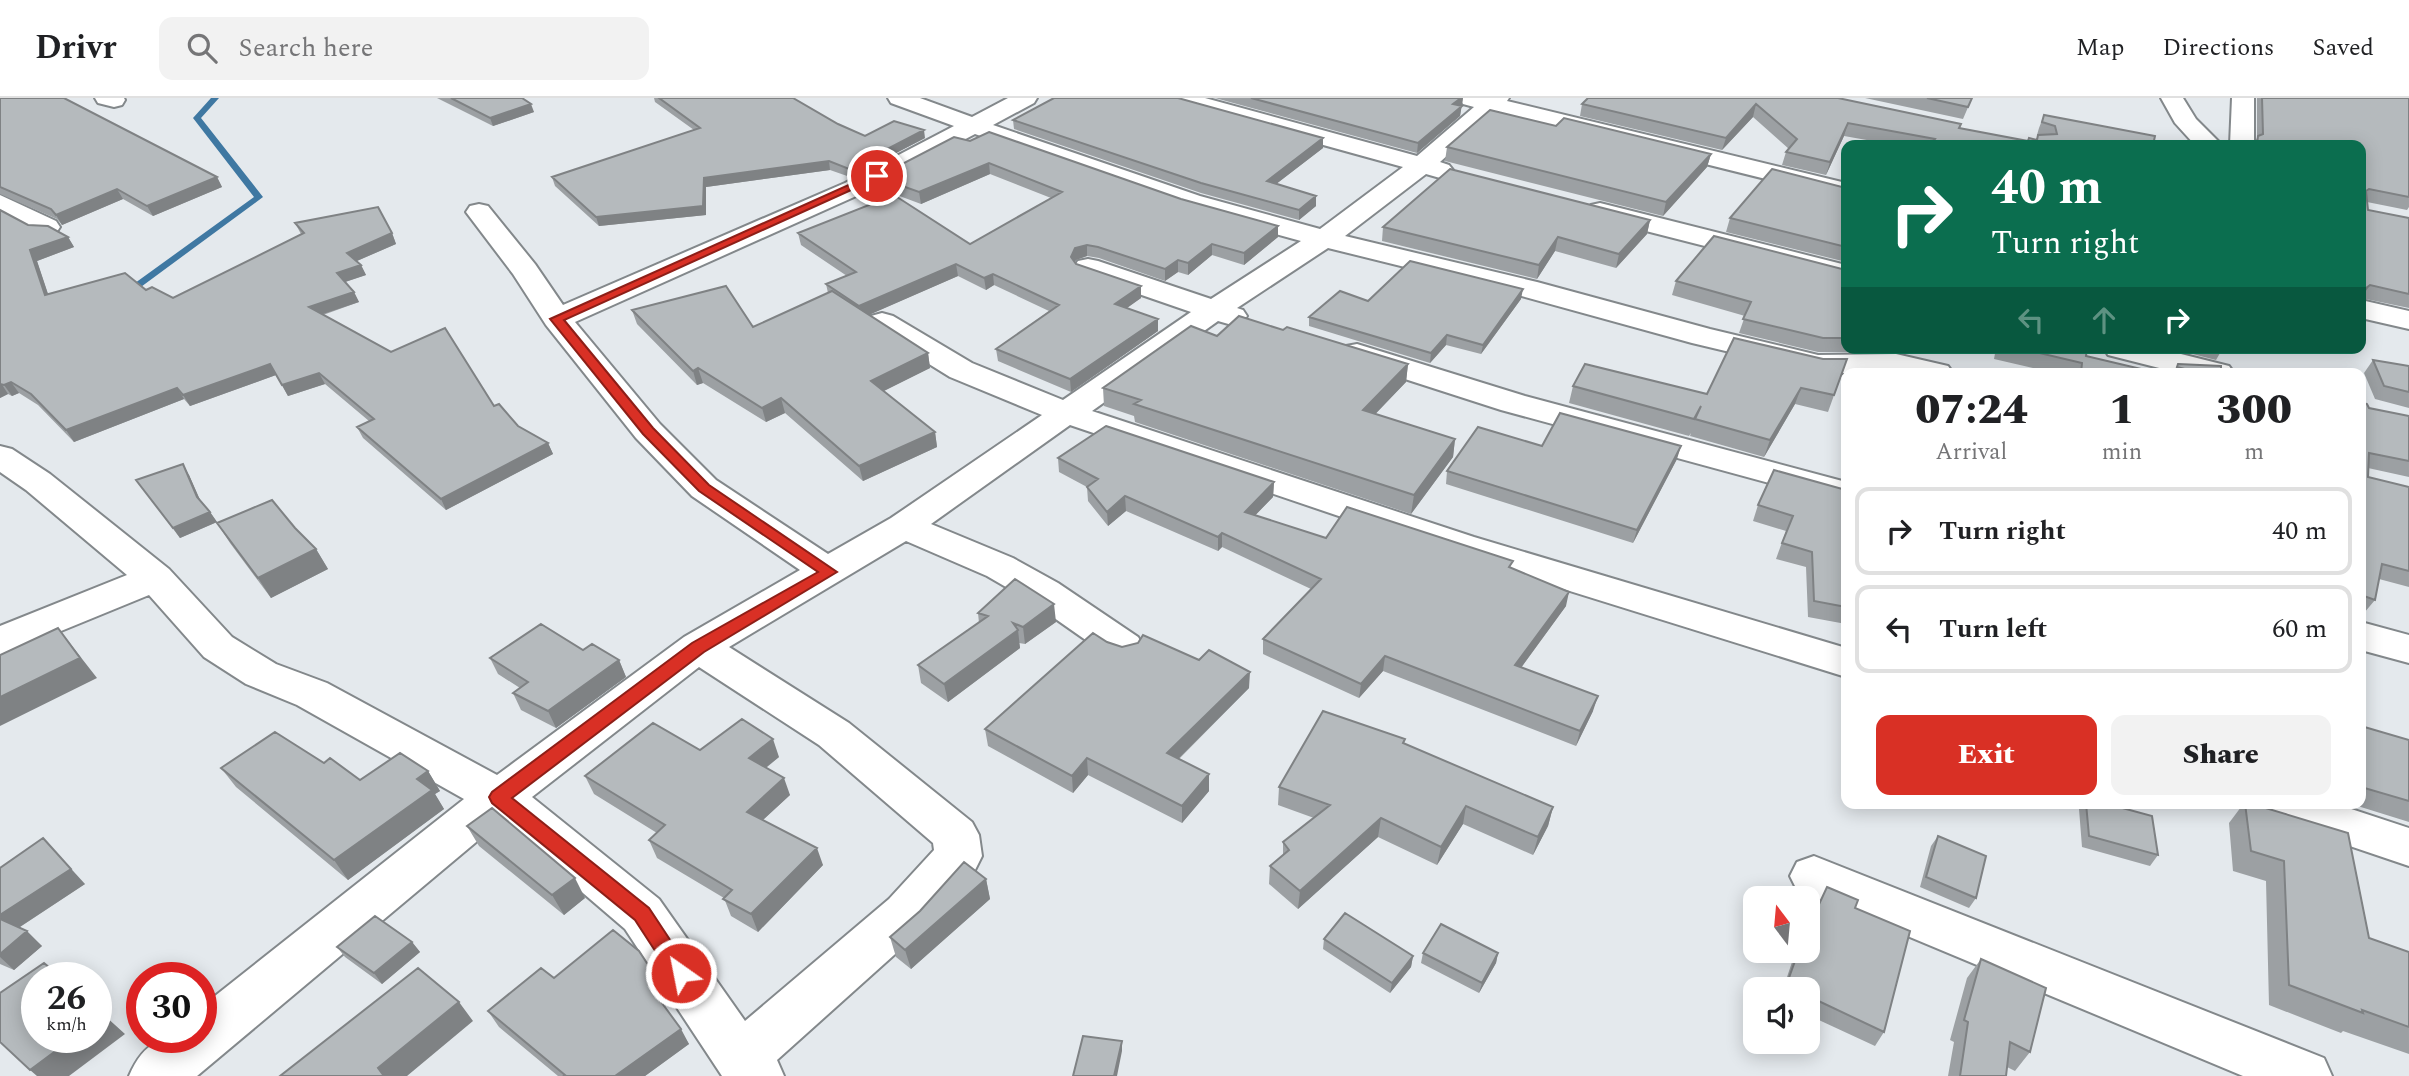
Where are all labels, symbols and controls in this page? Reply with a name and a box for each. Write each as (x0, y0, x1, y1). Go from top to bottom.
search box (159, 17, 649, 80)
text: Drivr (35, 23, 117, 73)
text: Search here (239, 28, 373, 68)
icon: search (183, 29, 221, 67)
text: Map (2076, 30, 2124, 66)
text: Directions (2162, 30, 2274, 66)
text: Saved (2312, 30, 2374, 66)
pin (847, 146, 907, 206)
text: 40 m (1991, 151, 2102, 226)
icon: arrive (858, 157, 896, 195)
icon: right (1876, 168, 1967, 259)
text: Turn right (1991, 219, 2139, 268)
icon: left (2012, 301, 2050, 339)
icon: ahead (2085, 301, 2123, 339)
icon: right (2158, 301, 2196, 339)
text: 07:24 (1915, 379, 2028, 442)
text: 1 (2109, 379, 2135, 442)
text: 300 (2216, 379, 2292, 442)
text: Arrival (1936, 435, 2007, 470)
text: min (2102, 435, 2142, 470)
text: m (2244, 435, 2264, 470)
text: Turn right (1939, 511, 2066, 551)
text: 40 m (2272, 511, 2327, 551)
icon: right (1880, 512, 1918, 550)
text: Turn left (1939, 609, 2047, 649)
text: 60 m (2272, 609, 2327, 649)
icon: left (1880, 610, 1918, 648)
button: Exit (1876, 715, 2097, 795)
button: Share (2111, 715, 2331, 795)
north arrow (1743, 886, 1820, 962)
map controls (1743, 886, 1820, 1054)
position arrow (644, 936, 718, 1010)
speed limit sign: 30 (126, 962, 217, 1053)
text: 26 (47, 972, 86, 1025)
button: sound (1743, 977, 1820, 1054)
text: km/h (46, 1011, 87, 1038)

